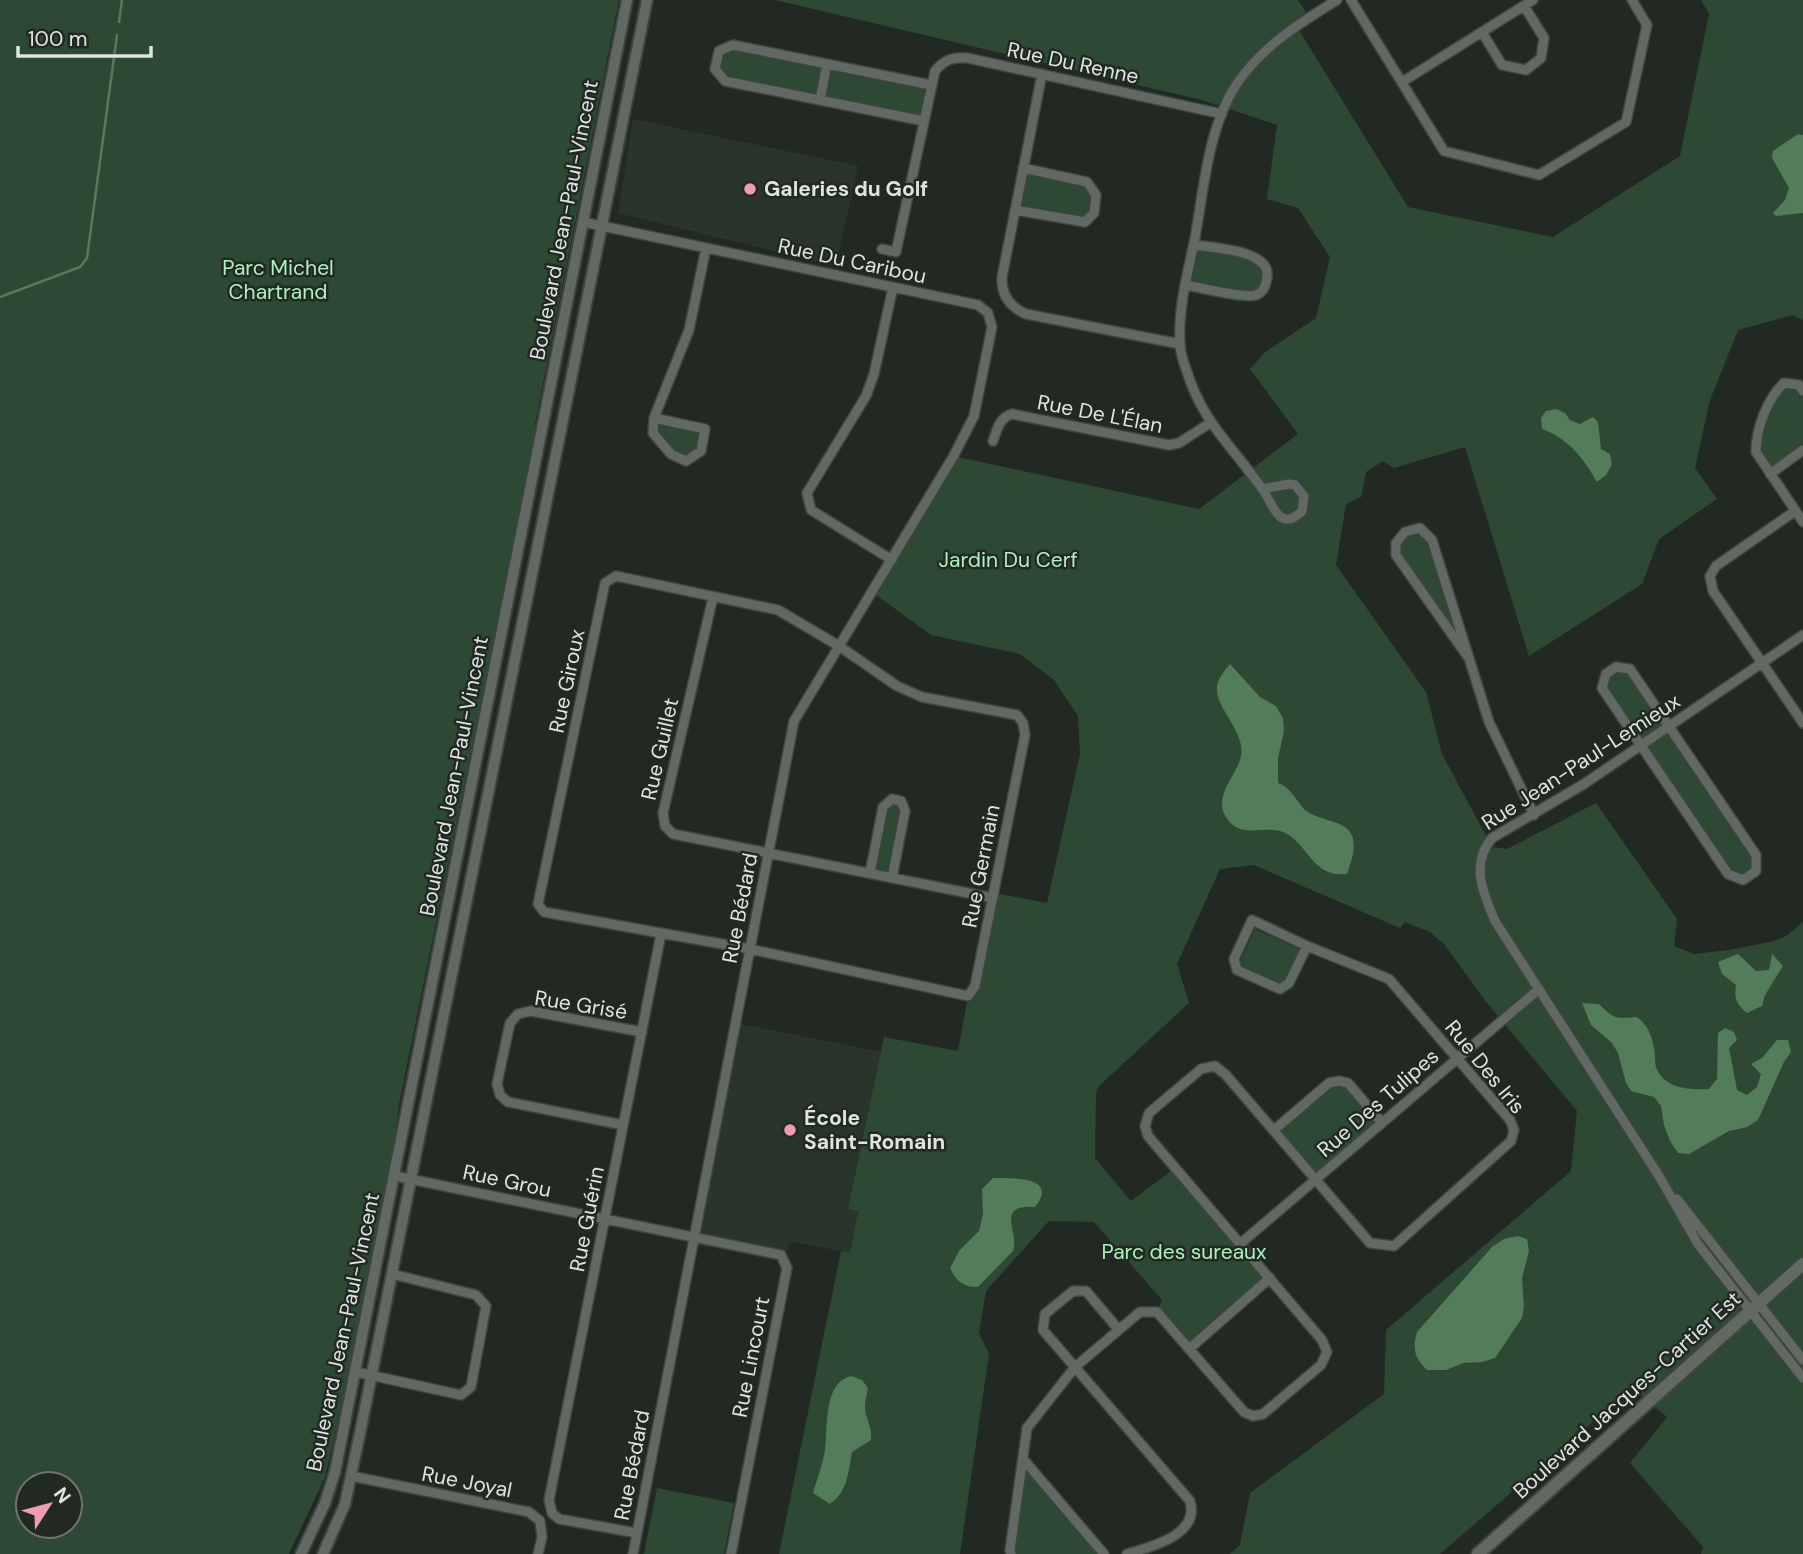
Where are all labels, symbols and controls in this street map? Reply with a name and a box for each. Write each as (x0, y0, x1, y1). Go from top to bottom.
scale bar (18, 14, 150, 58)
text: 100 m (28, 25, 88, 53)
street label: Rue Du Renne (1005, 35, 1141, 91)
street label: Boulevard Jean-Paul-Vincent (523, 78, 605, 362)
place label: Galeries du Golf (764, 175, 928, 203)
marker: Galeries du Golf (742, 181, 758, 197)
street label: Rue Du Caribou (775, 232, 929, 290)
park label: Parc Michel Chartrand (222, 254, 334, 306)
street label: Rue De L'Élan (1035, 388, 1165, 440)
park label: Jardin Du Cerf (938, 546, 1078, 574)
street label: Rue Giroux (542, 627, 592, 735)
street label: Boulevard Jean-Paul-Vincent (413, 634, 495, 918)
street label: Rue Jean-Paul-Lemieux (1476, 687, 1686, 837)
street label: Rue Guillet (635, 695, 685, 803)
street label: Rue Germain (955, 802, 1007, 930)
street label: Rue Bédard (716, 850, 764, 966)
street label: Rue Grisé (533, 984, 629, 1026)
street label: Rue Des Iris (1439, 1014, 1531, 1120)
street label: Rue Des Tulipes (1311, 1042, 1445, 1164)
place label: École Saint-Romain (804, 1104, 945, 1156)
marker: École Saint-Romain (782, 1122, 798, 1138)
street label: Rue Grou (460, 1158, 554, 1204)
street label: Rue Guérin (563, 1164, 611, 1274)
street label: Boulevard Jean-Paul-Vincent (300, 1190, 386, 1474)
park label: Parc des sureaux (1101, 1238, 1267, 1266)
street label: Boulevard Jacques-Cartier Est (1507, 1285, 1747, 1505)
street label: Rue Lincourt (726, 1294, 776, 1420)
street label: Rue Bédard (608, 1407, 656, 1523)
street label: Rue Joyal (420, 1460, 514, 1504)
north arrow (14, 1470, 84, 1540)
text: N (48, 1482, 77, 1508)

